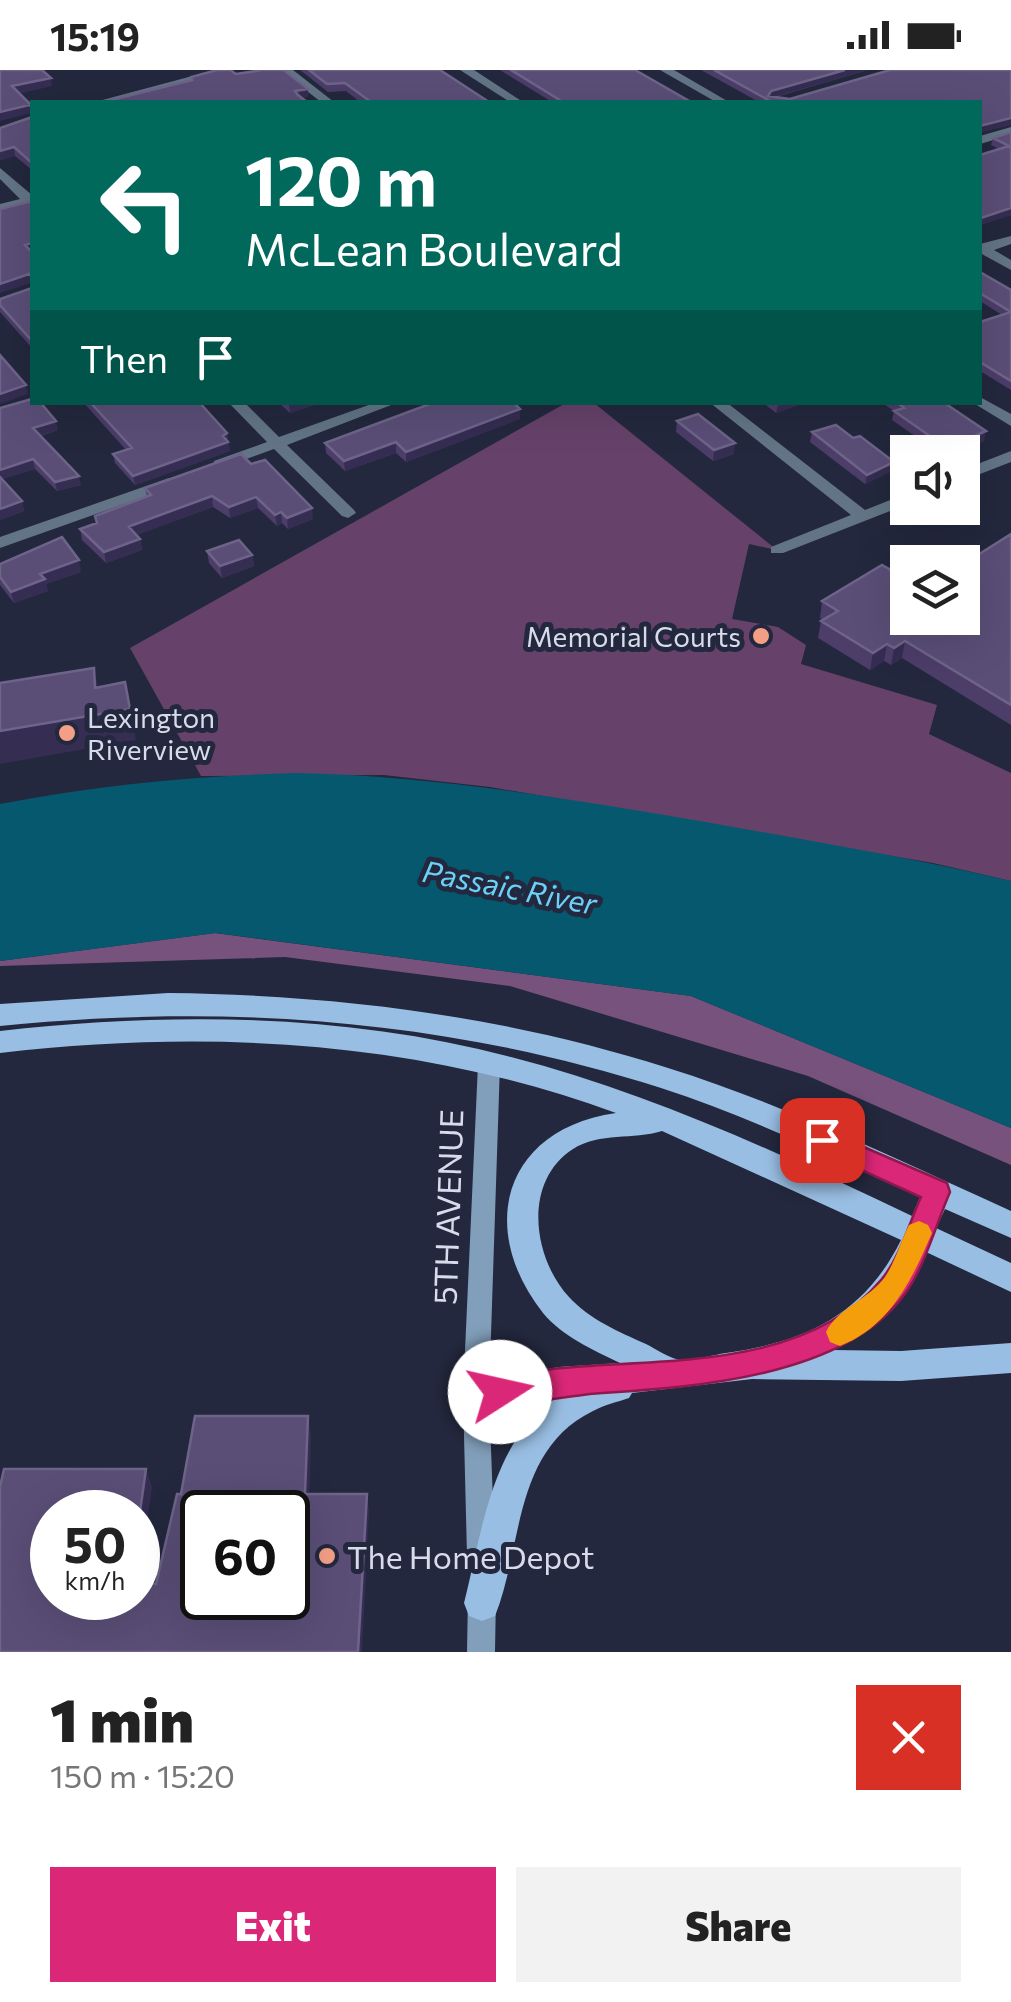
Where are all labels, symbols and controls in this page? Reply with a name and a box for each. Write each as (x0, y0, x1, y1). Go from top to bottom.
text: 15:19 (50, 12, 140, 59)
text: 120 m (245, 135, 437, 220)
icon: left (80, 140, 210, 270)
text: McLean Boulevard (245, 220, 623, 275)
icon: arrive (188, 330, 243, 385)
text: Then (80, 334, 168, 381)
map controls (890, 435, 980, 635)
button: sound (890, 435, 980, 525)
button: layers (890, 545, 980, 635)
place label: Memorial Courts (526, 619, 741, 653)
marker: Memorial Courts (750, 625, 772, 647)
place label: Lexington Riverview (87, 700, 215, 766)
marker: Lexington Riverview (56, 722, 78, 744)
water label: Passaic River (420, 851, 601, 921)
pin (780, 1098, 865, 1183)
street label: 5TH AVENUE (424, 1109, 470, 1305)
icon: arrive (795, 1113, 850, 1168)
position arrow (448, 1340, 552, 1444)
speed limit sign: 60 (180, 1490, 310, 1620)
text: 50 (64, 1512, 126, 1573)
place label: The Home Depot (347, 1536, 594, 1576)
marker: The Home Depot (316, 1545, 338, 1567)
text: km/h (65, 1565, 125, 1595)
text: 1 min (50, 1681, 194, 1754)
button: close (856, 1685, 961, 1790)
text: 150 m · 15:20 (50, 1755, 235, 1795)
button: Exit (50, 1867, 496, 1982)
button: Share (516, 1867, 961, 1982)

